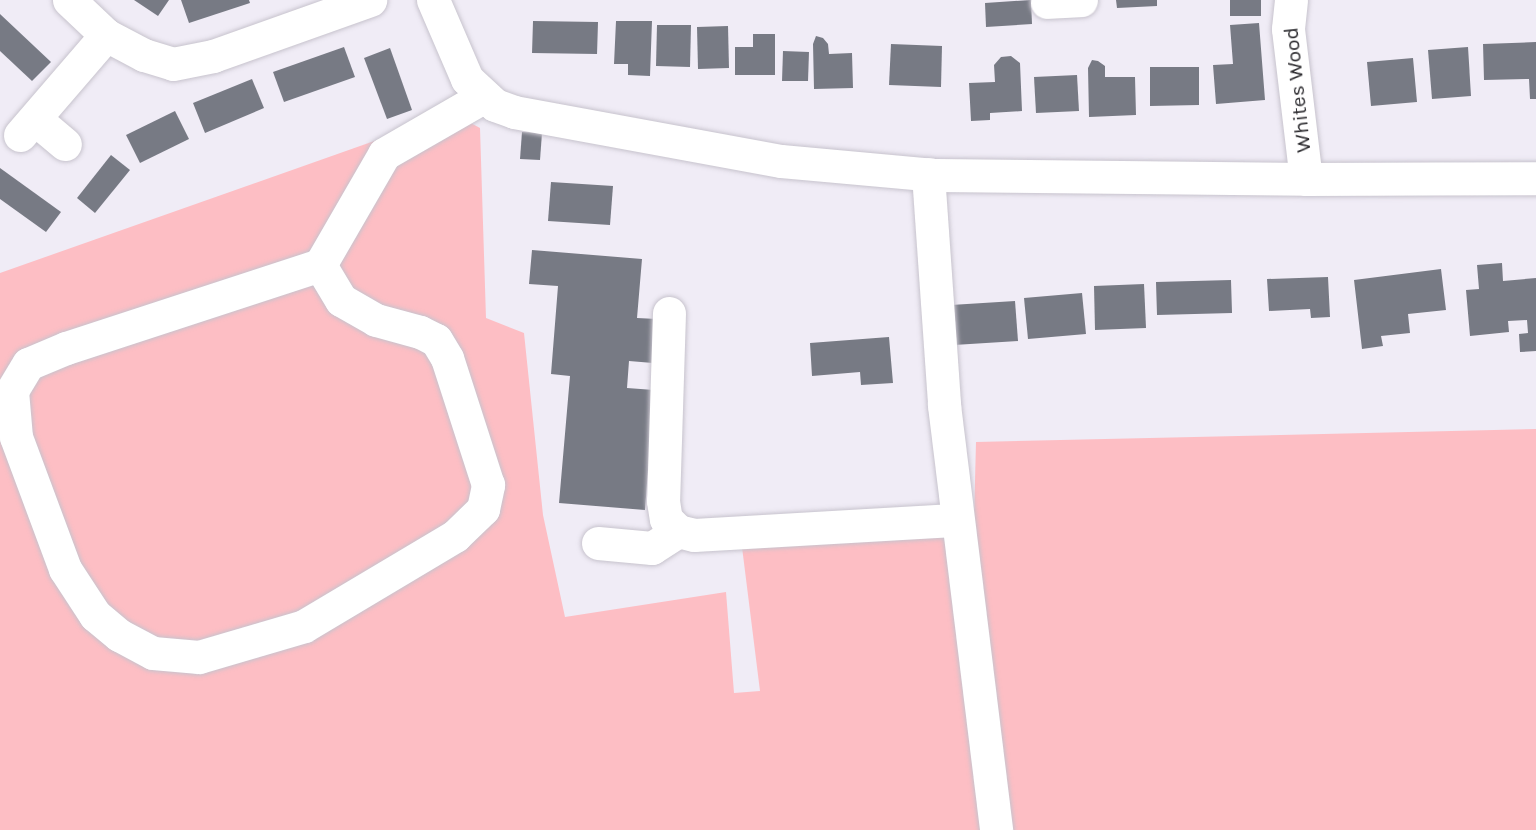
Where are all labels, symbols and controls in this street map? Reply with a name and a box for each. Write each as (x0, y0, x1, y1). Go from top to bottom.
street label: Whites Wood (1278, 26, 1316, 154)

